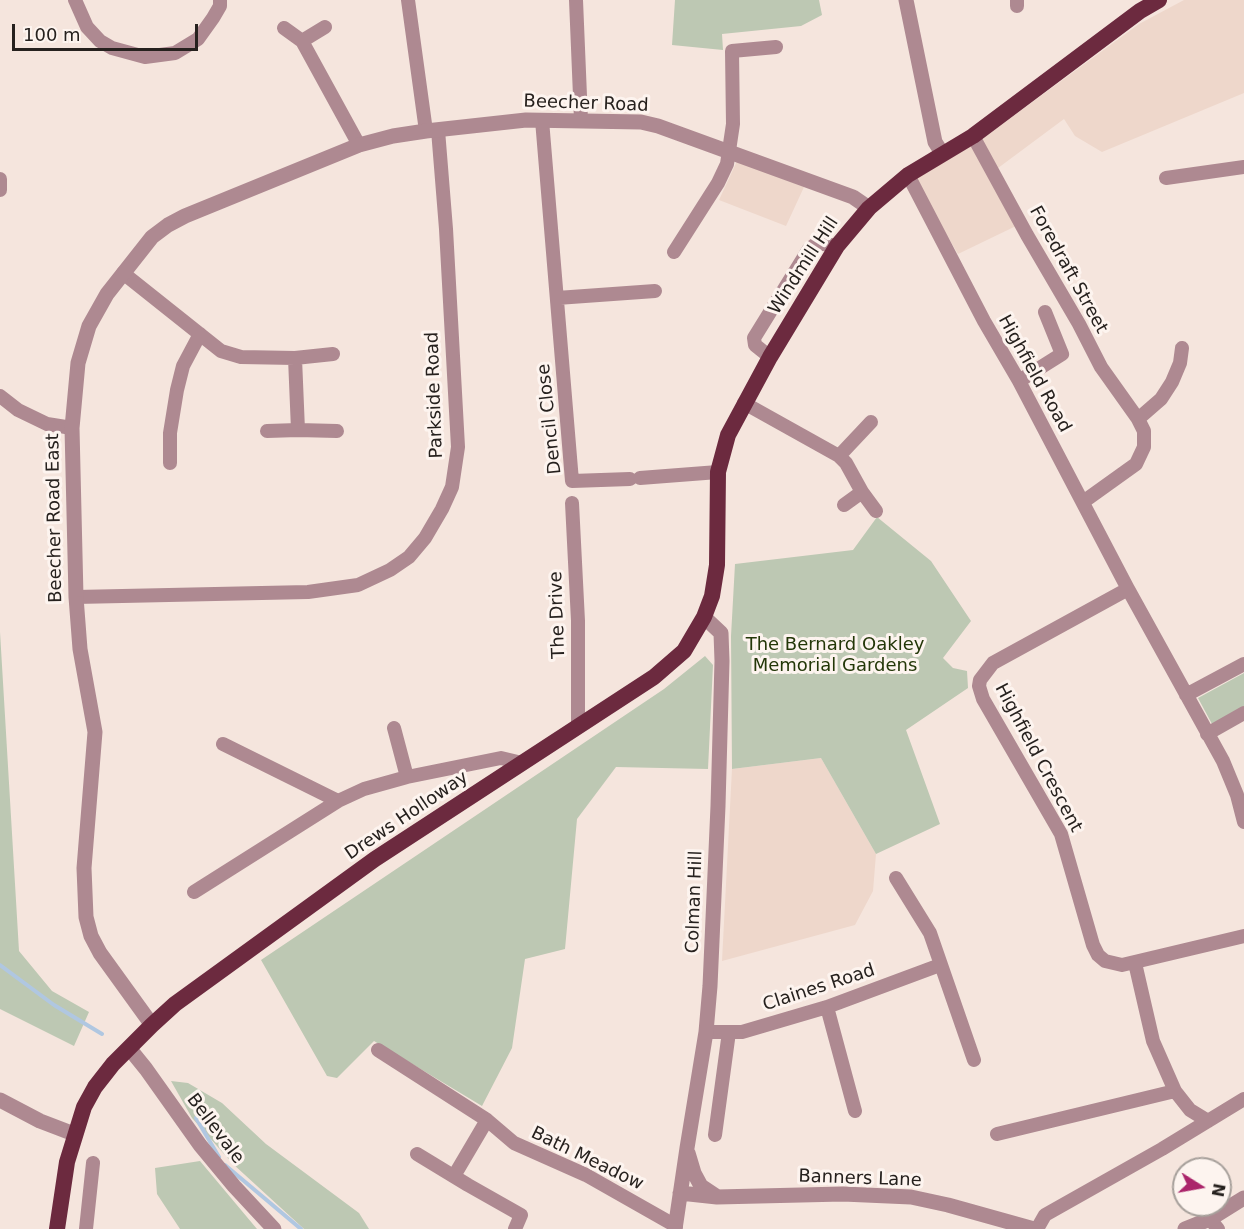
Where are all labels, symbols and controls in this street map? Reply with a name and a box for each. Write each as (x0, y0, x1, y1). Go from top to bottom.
scale bar (15, 12, 201, 50)
text: 100 m (23, 24, 81, 45)
street label: Beecher Road (523, 91, 649, 117)
street label: Foredraft Street (1024, 203, 1112, 337)
street label: Windmill Hill (764, 213, 844, 319)
street label: Highfield Road (993, 311, 1075, 437)
street label: Parkside Road (422, 331, 448, 459)
street label: Dencil Close (533, 363, 567, 475)
street label: Beecher Road East (43, 433, 67, 603)
street label: The Drive (546, 571, 570, 659)
park label: The Bernard Oakley Memorial Gardens (746, 634, 924, 676)
street label: Highfield Crescent (990, 680, 1086, 836)
street label: Drews Holloway (341, 767, 473, 865)
street label: Colman Hill (682, 850, 708, 954)
street label: Claines Road (760, 960, 878, 1016)
street label: Bellevale (182, 1090, 248, 1168)
street label: Bath Meadow (527, 1122, 647, 1196)
north arrow (1172, 1157, 1232, 1217)
street label: Banners Lane (798, 1166, 922, 1192)
text: N (1208, 1182, 1229, 1199)

